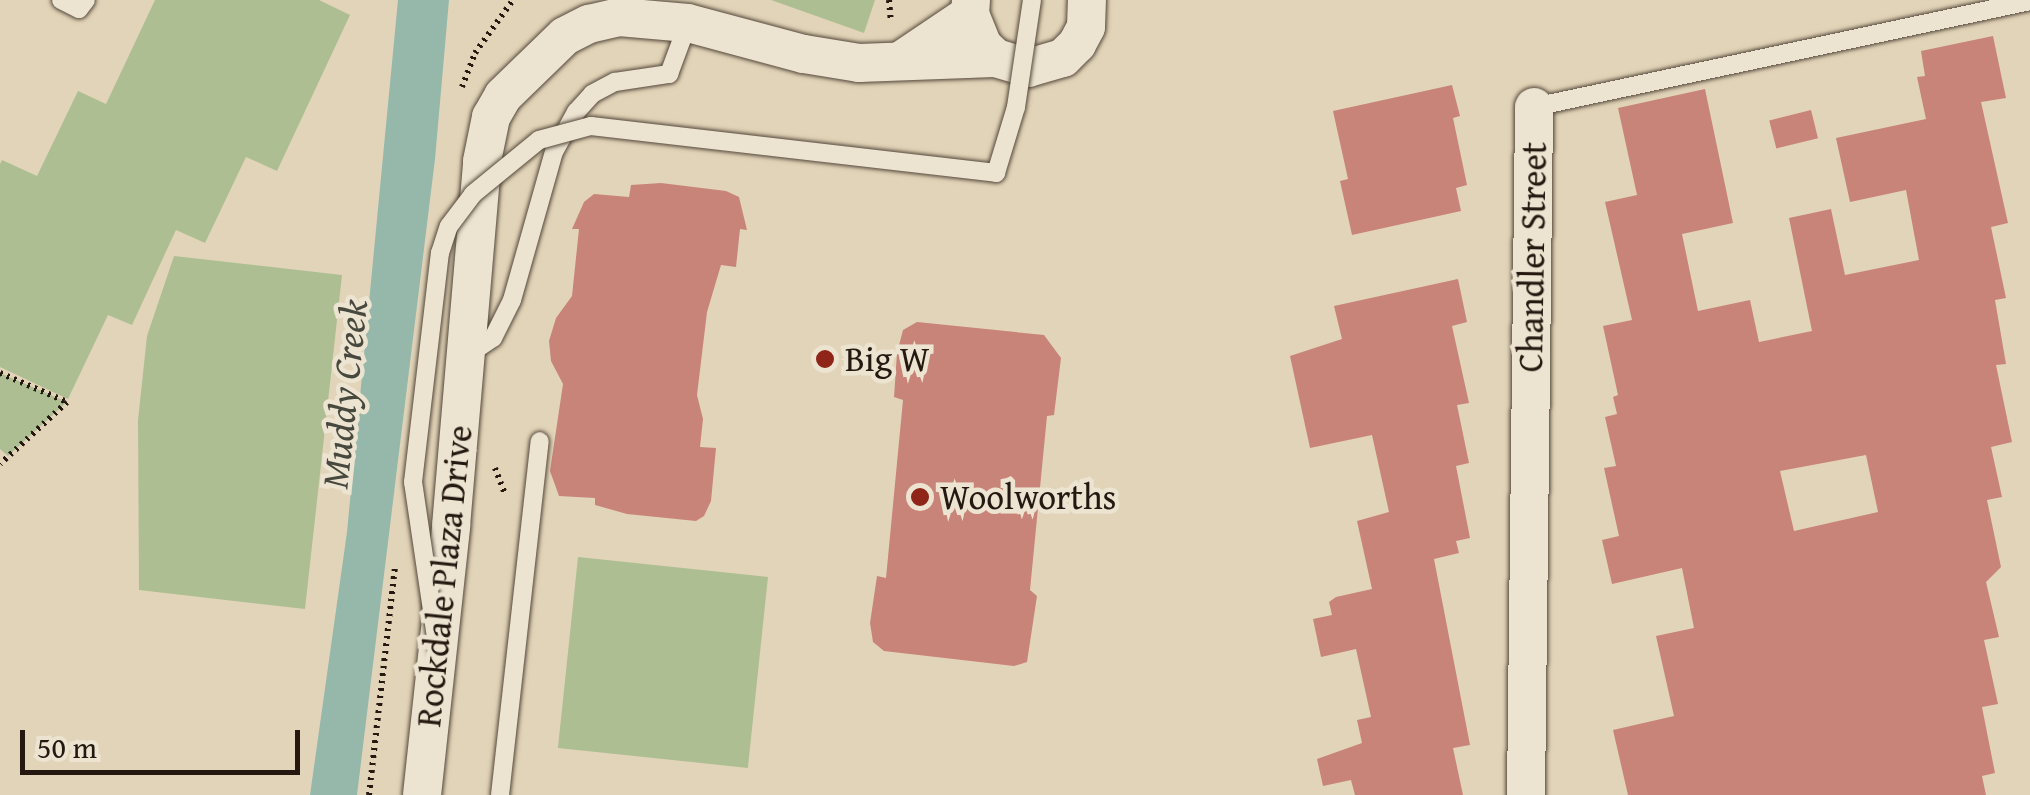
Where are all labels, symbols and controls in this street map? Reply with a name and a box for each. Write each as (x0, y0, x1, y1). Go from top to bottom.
street label: Chandler Street (1509, 141, 1555, 373)
water label: Muddy Creek (311, 297, 377, 491)
place label: Big W (845, 338, 930, 380)
marker: Big W (814, 348, 836, 370)
street label: Rockdale Plaza Drive (407, 423, 481, 729)
place label: Woolworths (940, 476, 1116, 518)
marker: Woolworths (909, 486, 931, 508)
scale bar (25, 710, 305, 772)
text: 50 m (37, 725, 97, 769)

